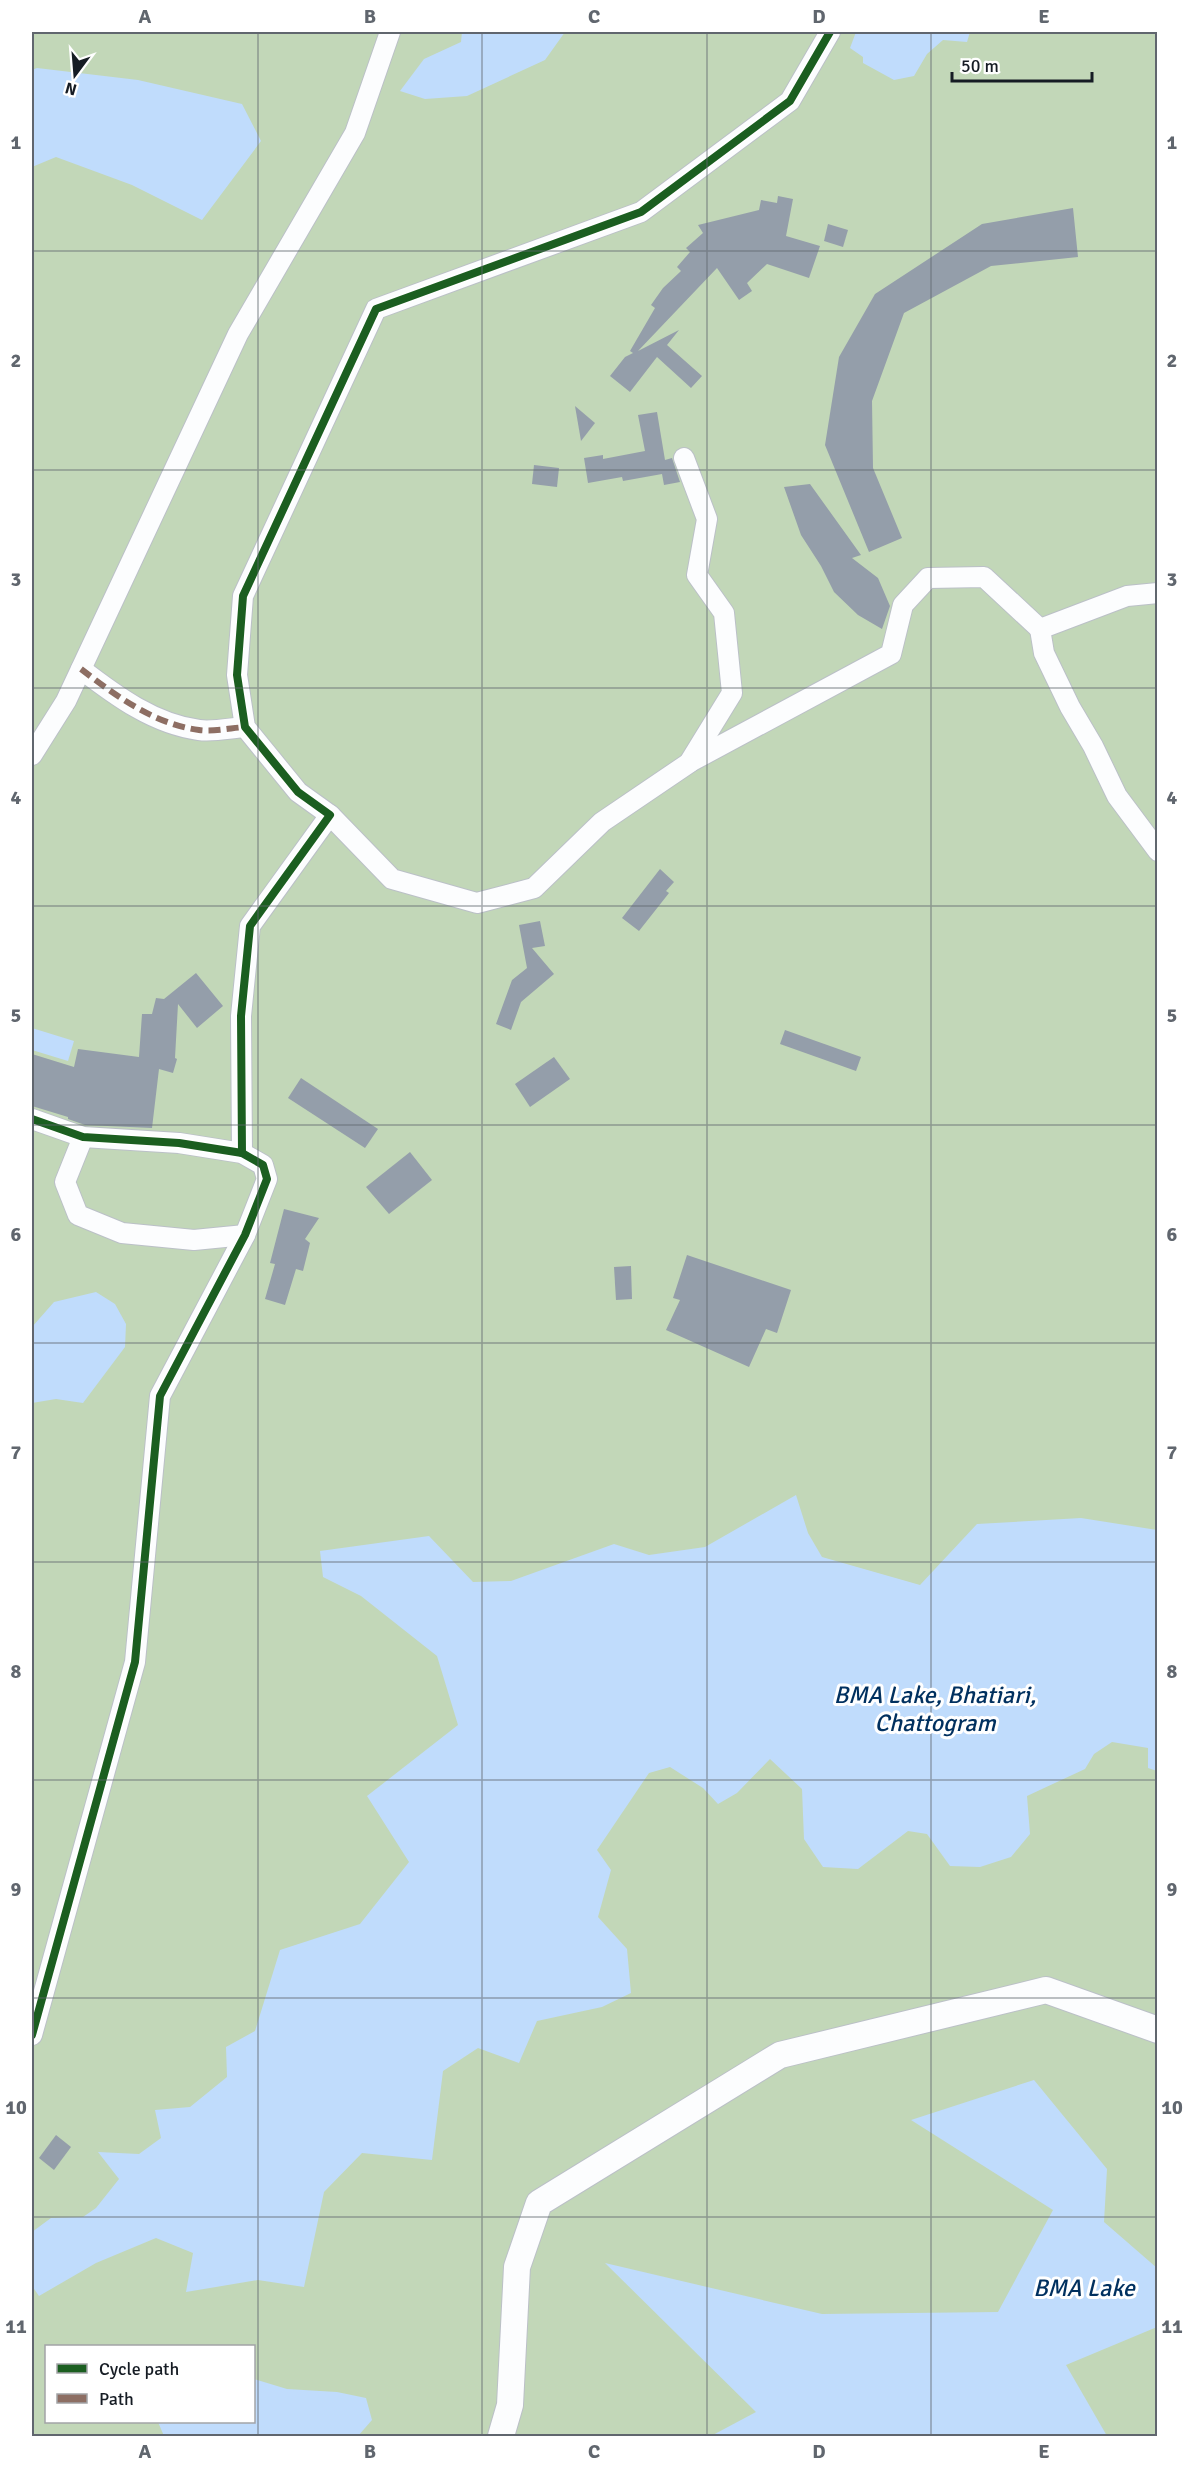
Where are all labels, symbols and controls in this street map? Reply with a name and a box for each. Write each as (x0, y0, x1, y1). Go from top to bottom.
text: A (139, 4, 152, 29)
text: B (364, 4, 376, 29)
text: C (588, 4, 600, 29)
text: D (812, 4, 826, 29)
text: E (1038, 4, 1050, 29)
north arrow (45, 45, 105, 105)
scale bar (952, 45, 1092, 83)
text: 50 m (961, 55, 999, 77)
text: N (63, 77, 79, 100)
text: 1 (11, 130, 22, 155)
text: 1 (1167, 130, 1178, 155)
text: 2 (11, 348, 21, 373)
text: 2 (1167, 348, 1177, 373)
text: 3 (11, 567, 21, 592)
text: 3 (1167, 567, 1177, 592)
text: 4 (11, 785, 22, 810)
text: 4 (1167, 785, 1178, 810)
text: 5 (11, 1003, 21, 1028)
text: 5 (1167, 1003, 1177, 1028)
text: 6 (11, 1222, 22, 1247)
text: 6 (1167, 1222, 1178, 1247)
text: 7 (11, 1440, 22, 1465)
text: 7 (1167, 1440, 1178, 1465)
text: 8 (11, 1659, 22, 1684)
text: 8 (1167, 1659, 1178, 1684)
water label: BMA Lake, Bhatiari, Chattogram (834, 1680, 1036, 1738)
text: 9 (11, 1877, 22, 1902)
text: 9 (1167, 1877, 1178, 1902)
text: 10 (5, 2095, 27, 2120)
text: 10 (1161, 2095, 1183, 2120)
water label: BMA Lake (1033, 2273, 1136, 2303)
text: 11 (5, 2314, 27, 2339)
text: 11 (1161, 2314, 1183, 2339)
legend (45, 2345, 255, 2423)
text: Cycle path (99, 2358, 179, 2380)
text: Path (99, 2388, 134, 2410)
text: A (139, 2439, 152, 2464)
text: B (364, 2439, 376, 2464)
text: C (588, 2439, 600, 2464)
text: D (812, 2439, 826, 2464)
text: E (1038, 2439, 1050, 2464)

